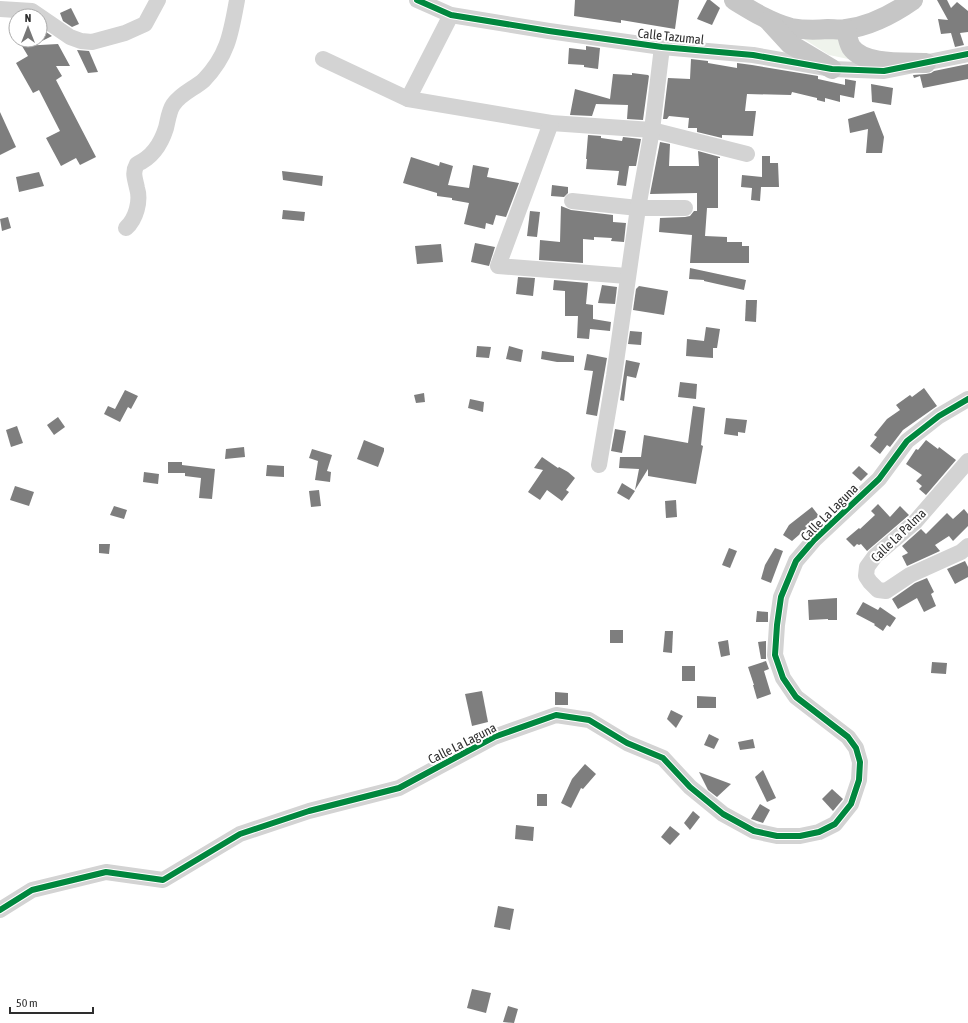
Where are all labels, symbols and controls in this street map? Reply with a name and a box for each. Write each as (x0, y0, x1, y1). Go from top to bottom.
north arrow (8, 8, 48, 48)
text: N (25, 12, 31, 24)
street label: Calle Tazumal (637, 26, 706, 48)
street label: Calle La Laguna (798, 481, 861, 544)
street label: Calle La Palma (868, 506, 929, 565)
street label: Calle La Laguna (426, 720, 499, 767)
scale bar (10, 989, 93, 1015)
text: 50 m (16, 996, 38, 1010)

